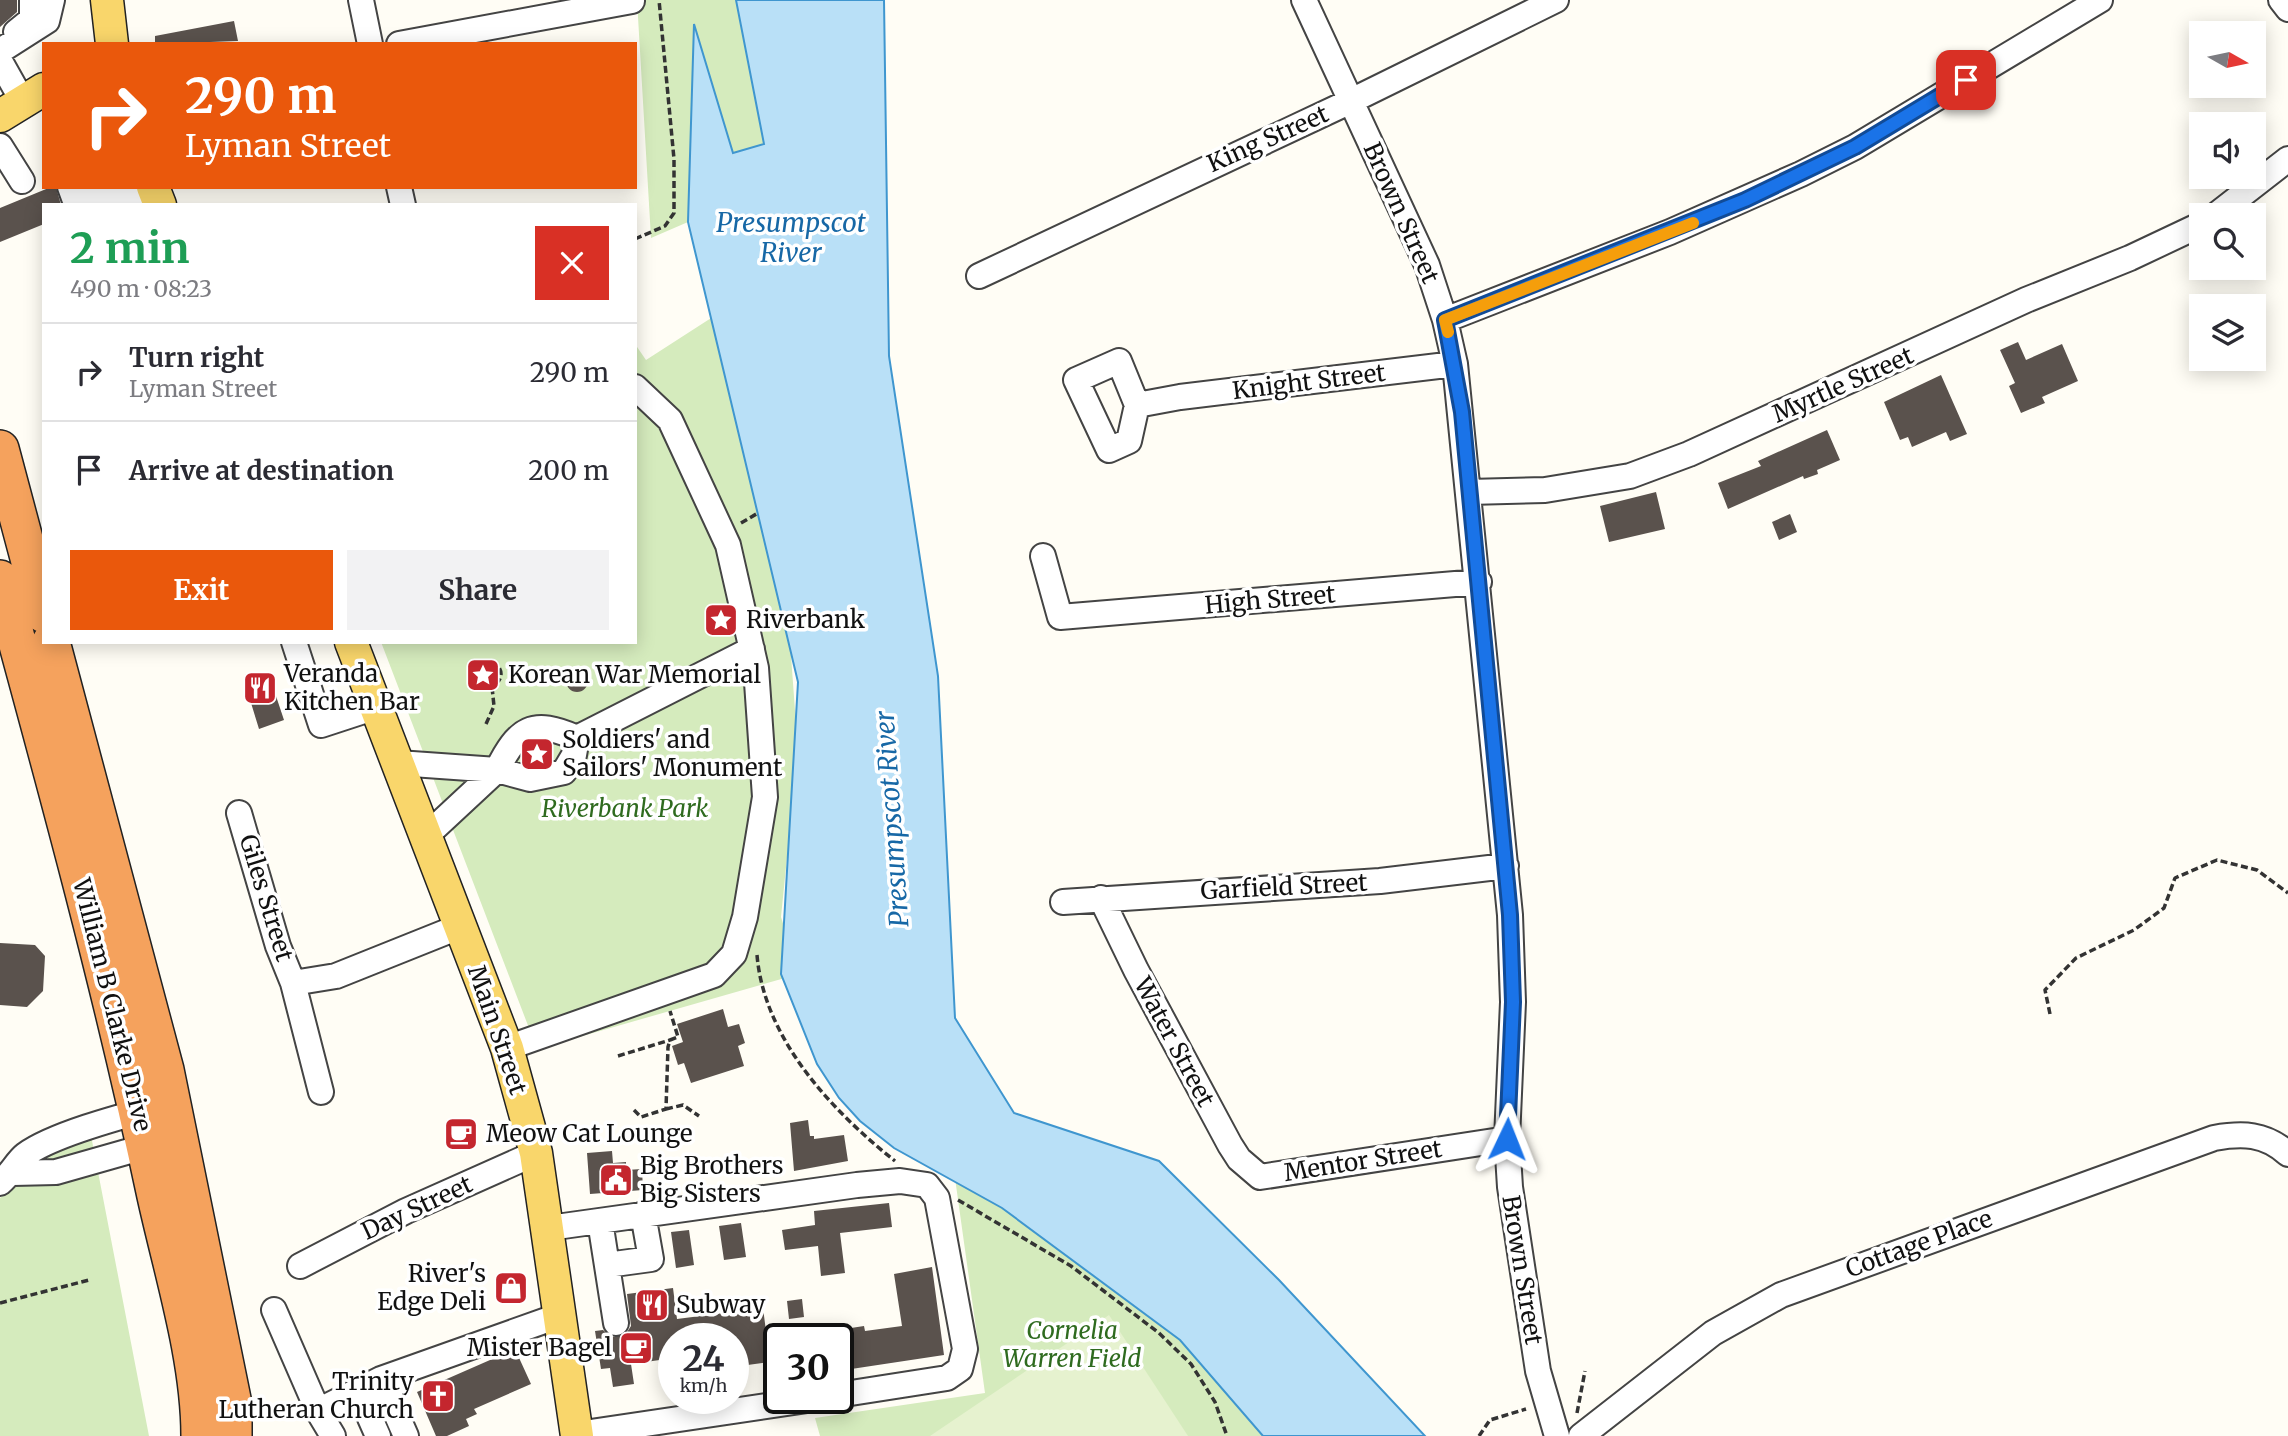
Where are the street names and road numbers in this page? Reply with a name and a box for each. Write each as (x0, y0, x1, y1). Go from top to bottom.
street label: King Street (1202, 98, 1334, 179)
street label: Brown Street (1357, 138, 1447, 289)
street label: Myrtle Street (1767, 339, 1919, 429)
street label: Knight Street (1231, 357, 1388, 406)
street label: High Street (1203, 578, 1337, 621)
street label: Giles Street (232, 831, 301, 966)
street label: Garfield Street (1200, 867, 1369, 906)
street label: William B Clarke Drive (66, 874, 159, 1135)
street label: Main Street (461, 961, 534, 1099)
street label: Water Street (1127, 971, 1222, 1112)
street label: Mentor Street (1282, 1133, 1445, 1188)
street label: Day Street (356, 1168, 478, 1247)
street label: Brown Street (1495, 1193, 1550, 1348)
street label: Cottage Place (1841, 1203, 1996, 1284)

